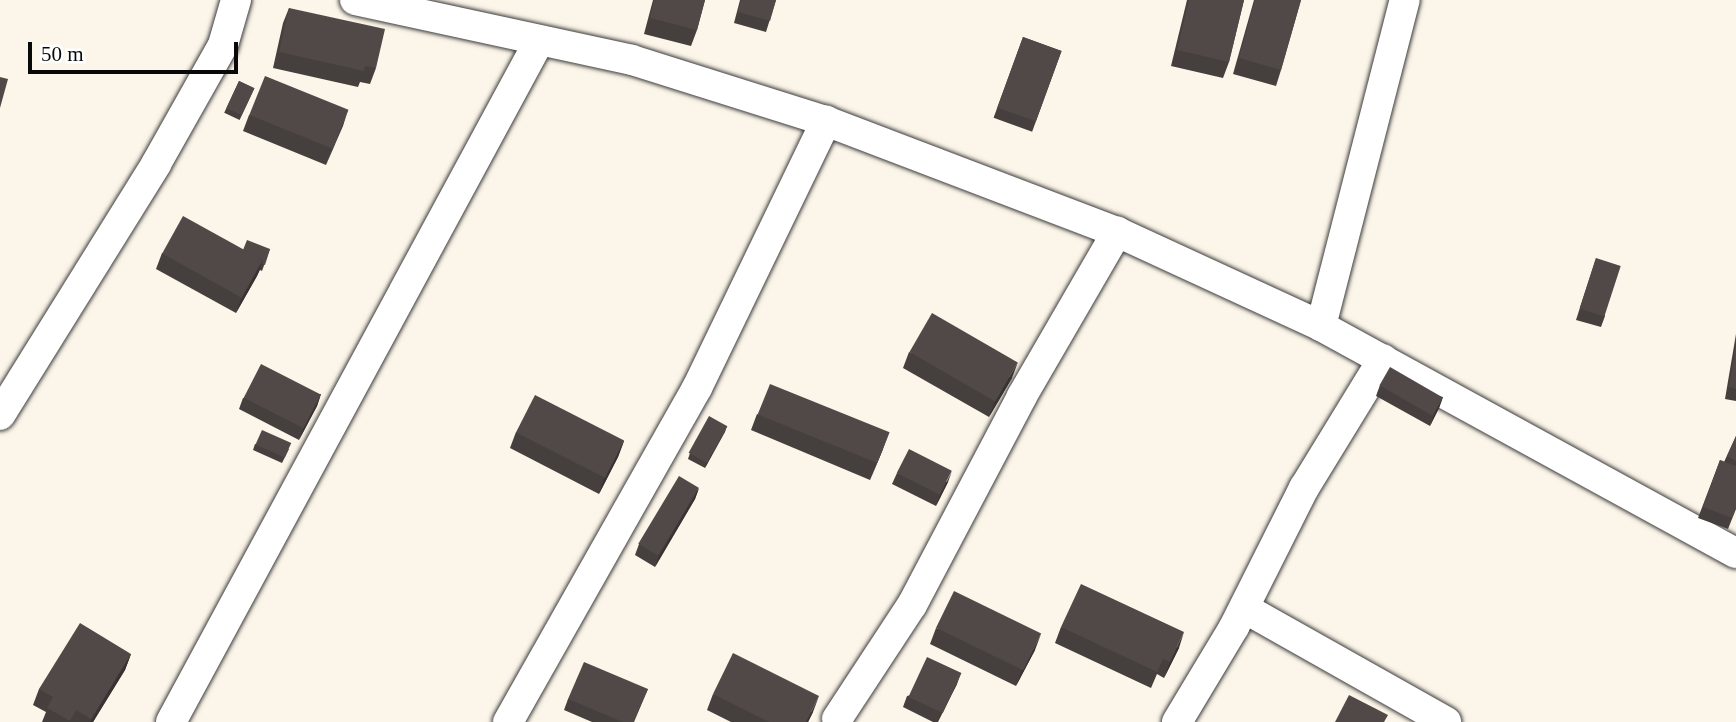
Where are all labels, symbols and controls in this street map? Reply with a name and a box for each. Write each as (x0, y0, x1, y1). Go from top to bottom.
scale bar (32, 28, 242, 72)
text: 50 m (41, 42, 84, 66)

